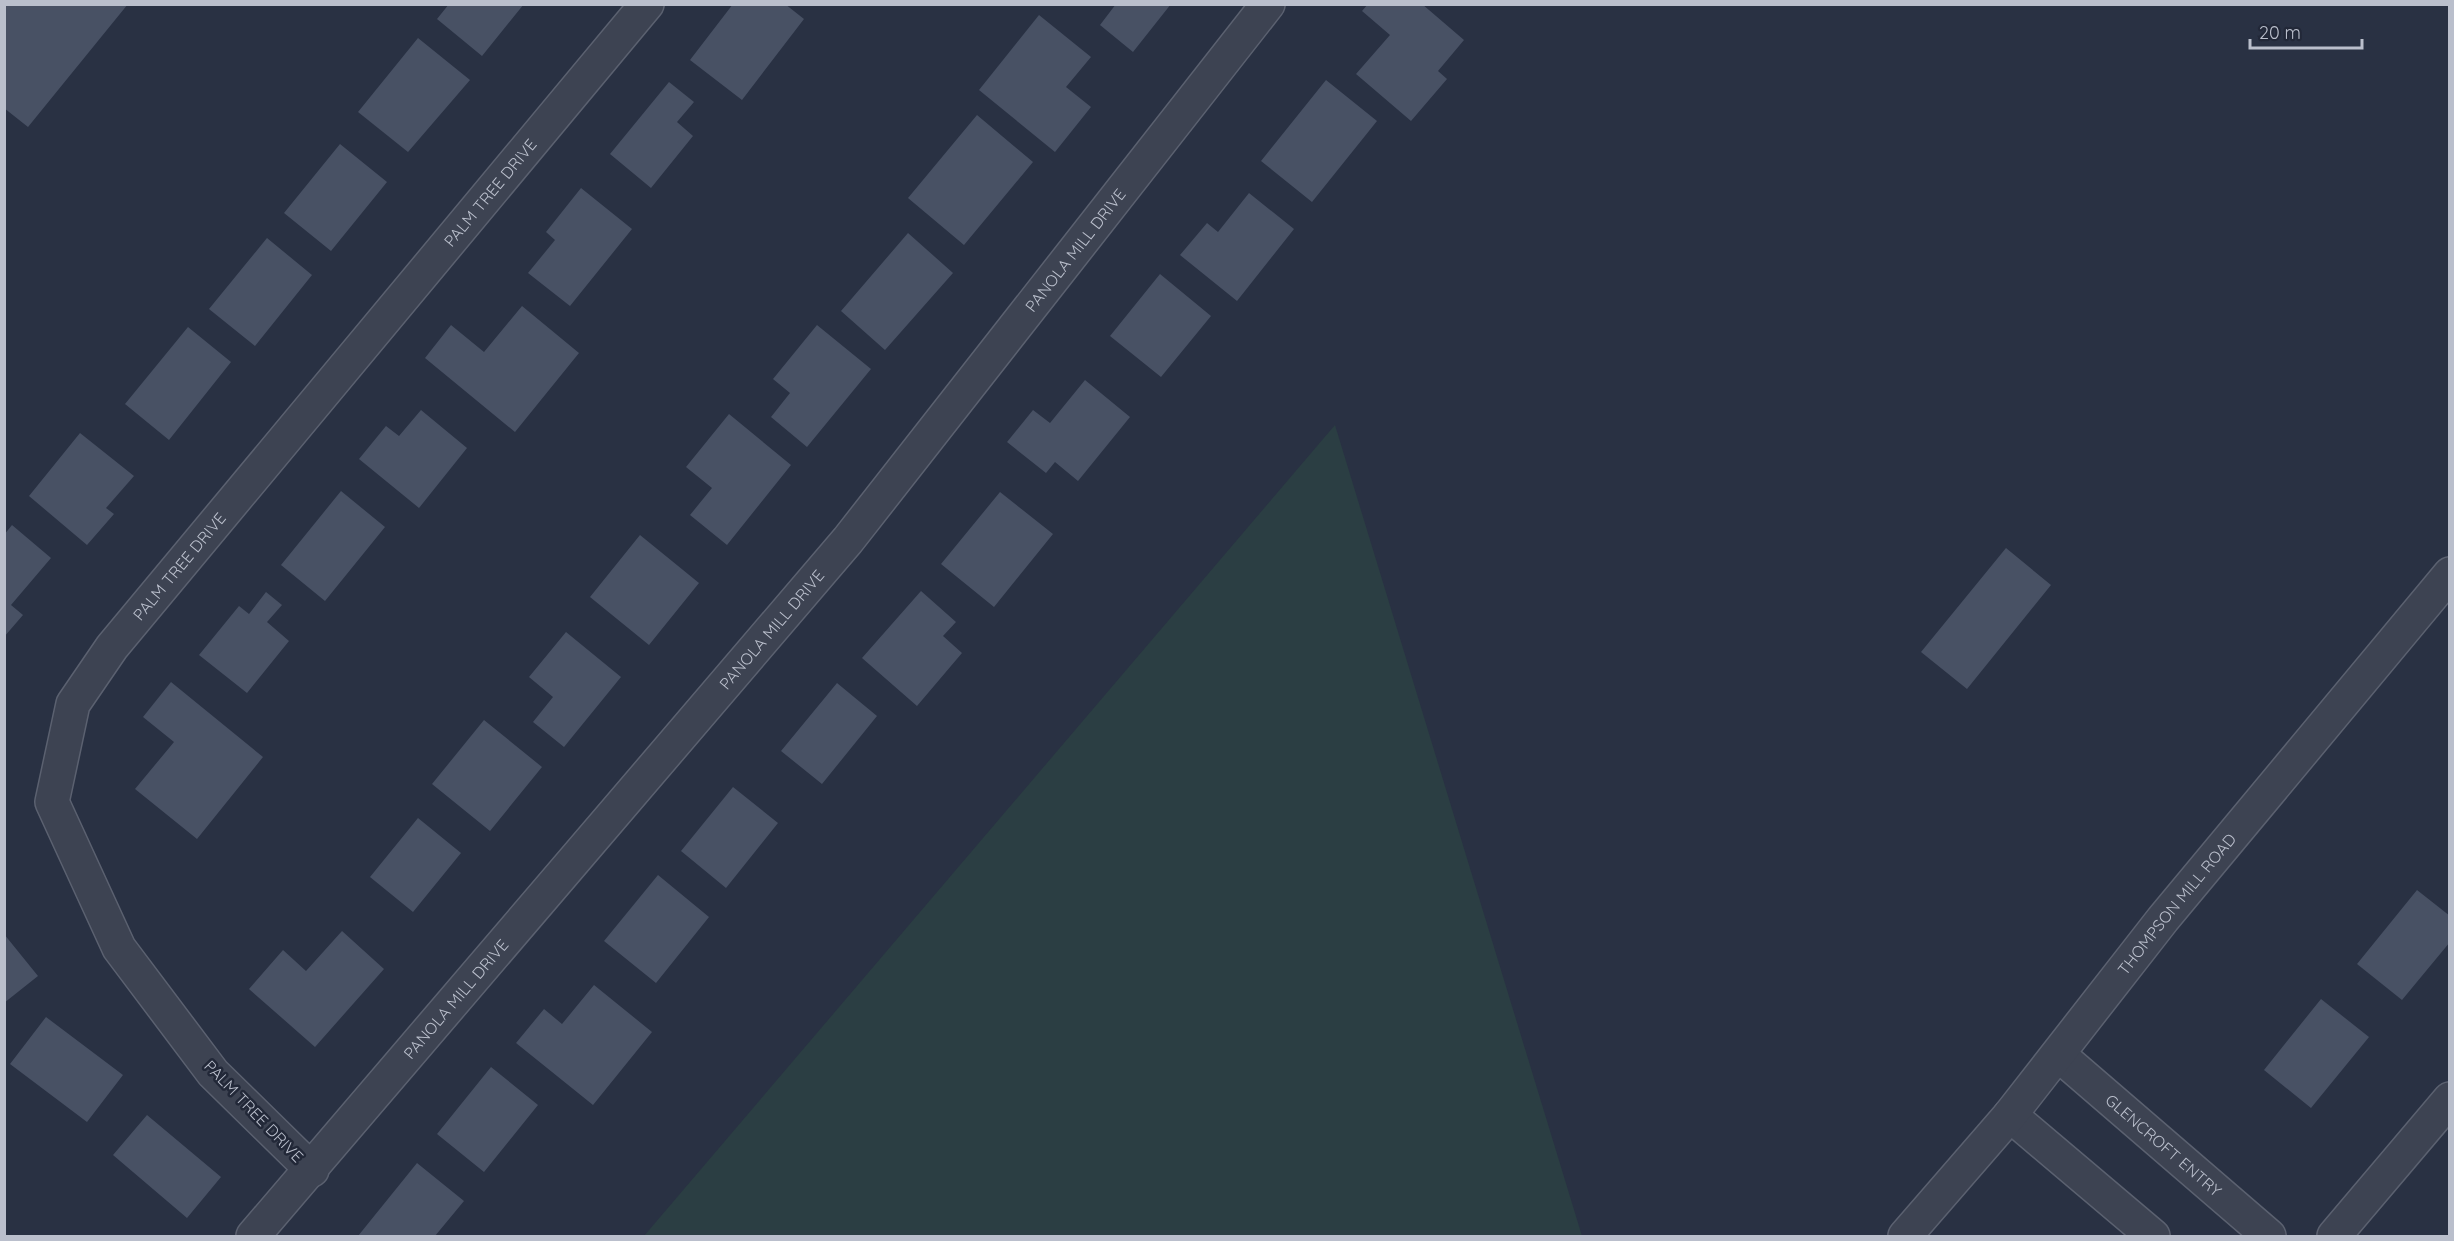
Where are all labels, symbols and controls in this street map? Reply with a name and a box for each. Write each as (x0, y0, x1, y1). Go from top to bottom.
scale bar (2250, 12, 2362, 50)
text: 20 m (2259, 21, 2301, 44)
street label: PALM TREE DRIVE (439, 135, 541, 251)
street label: PANOLA MILL DRIVE (1021, 184, 1130, 316)
street label: PALM TREE DRIVE (129, 508, 230, 624)
street label: PANOLA MILL DRIVE (715, 566, 828, 693)
street label: THOMPSON MILL ROAD (2113, 829, 2240, 979)
street label: PANOLA MILL DRIVE (399, 935, 512, 1063)
street label: PALM TREE DRIVE (200, 1056, 308, 1166)
street label: GLENCROFT ENTRY (2101, 1090, 2226, 1201)

